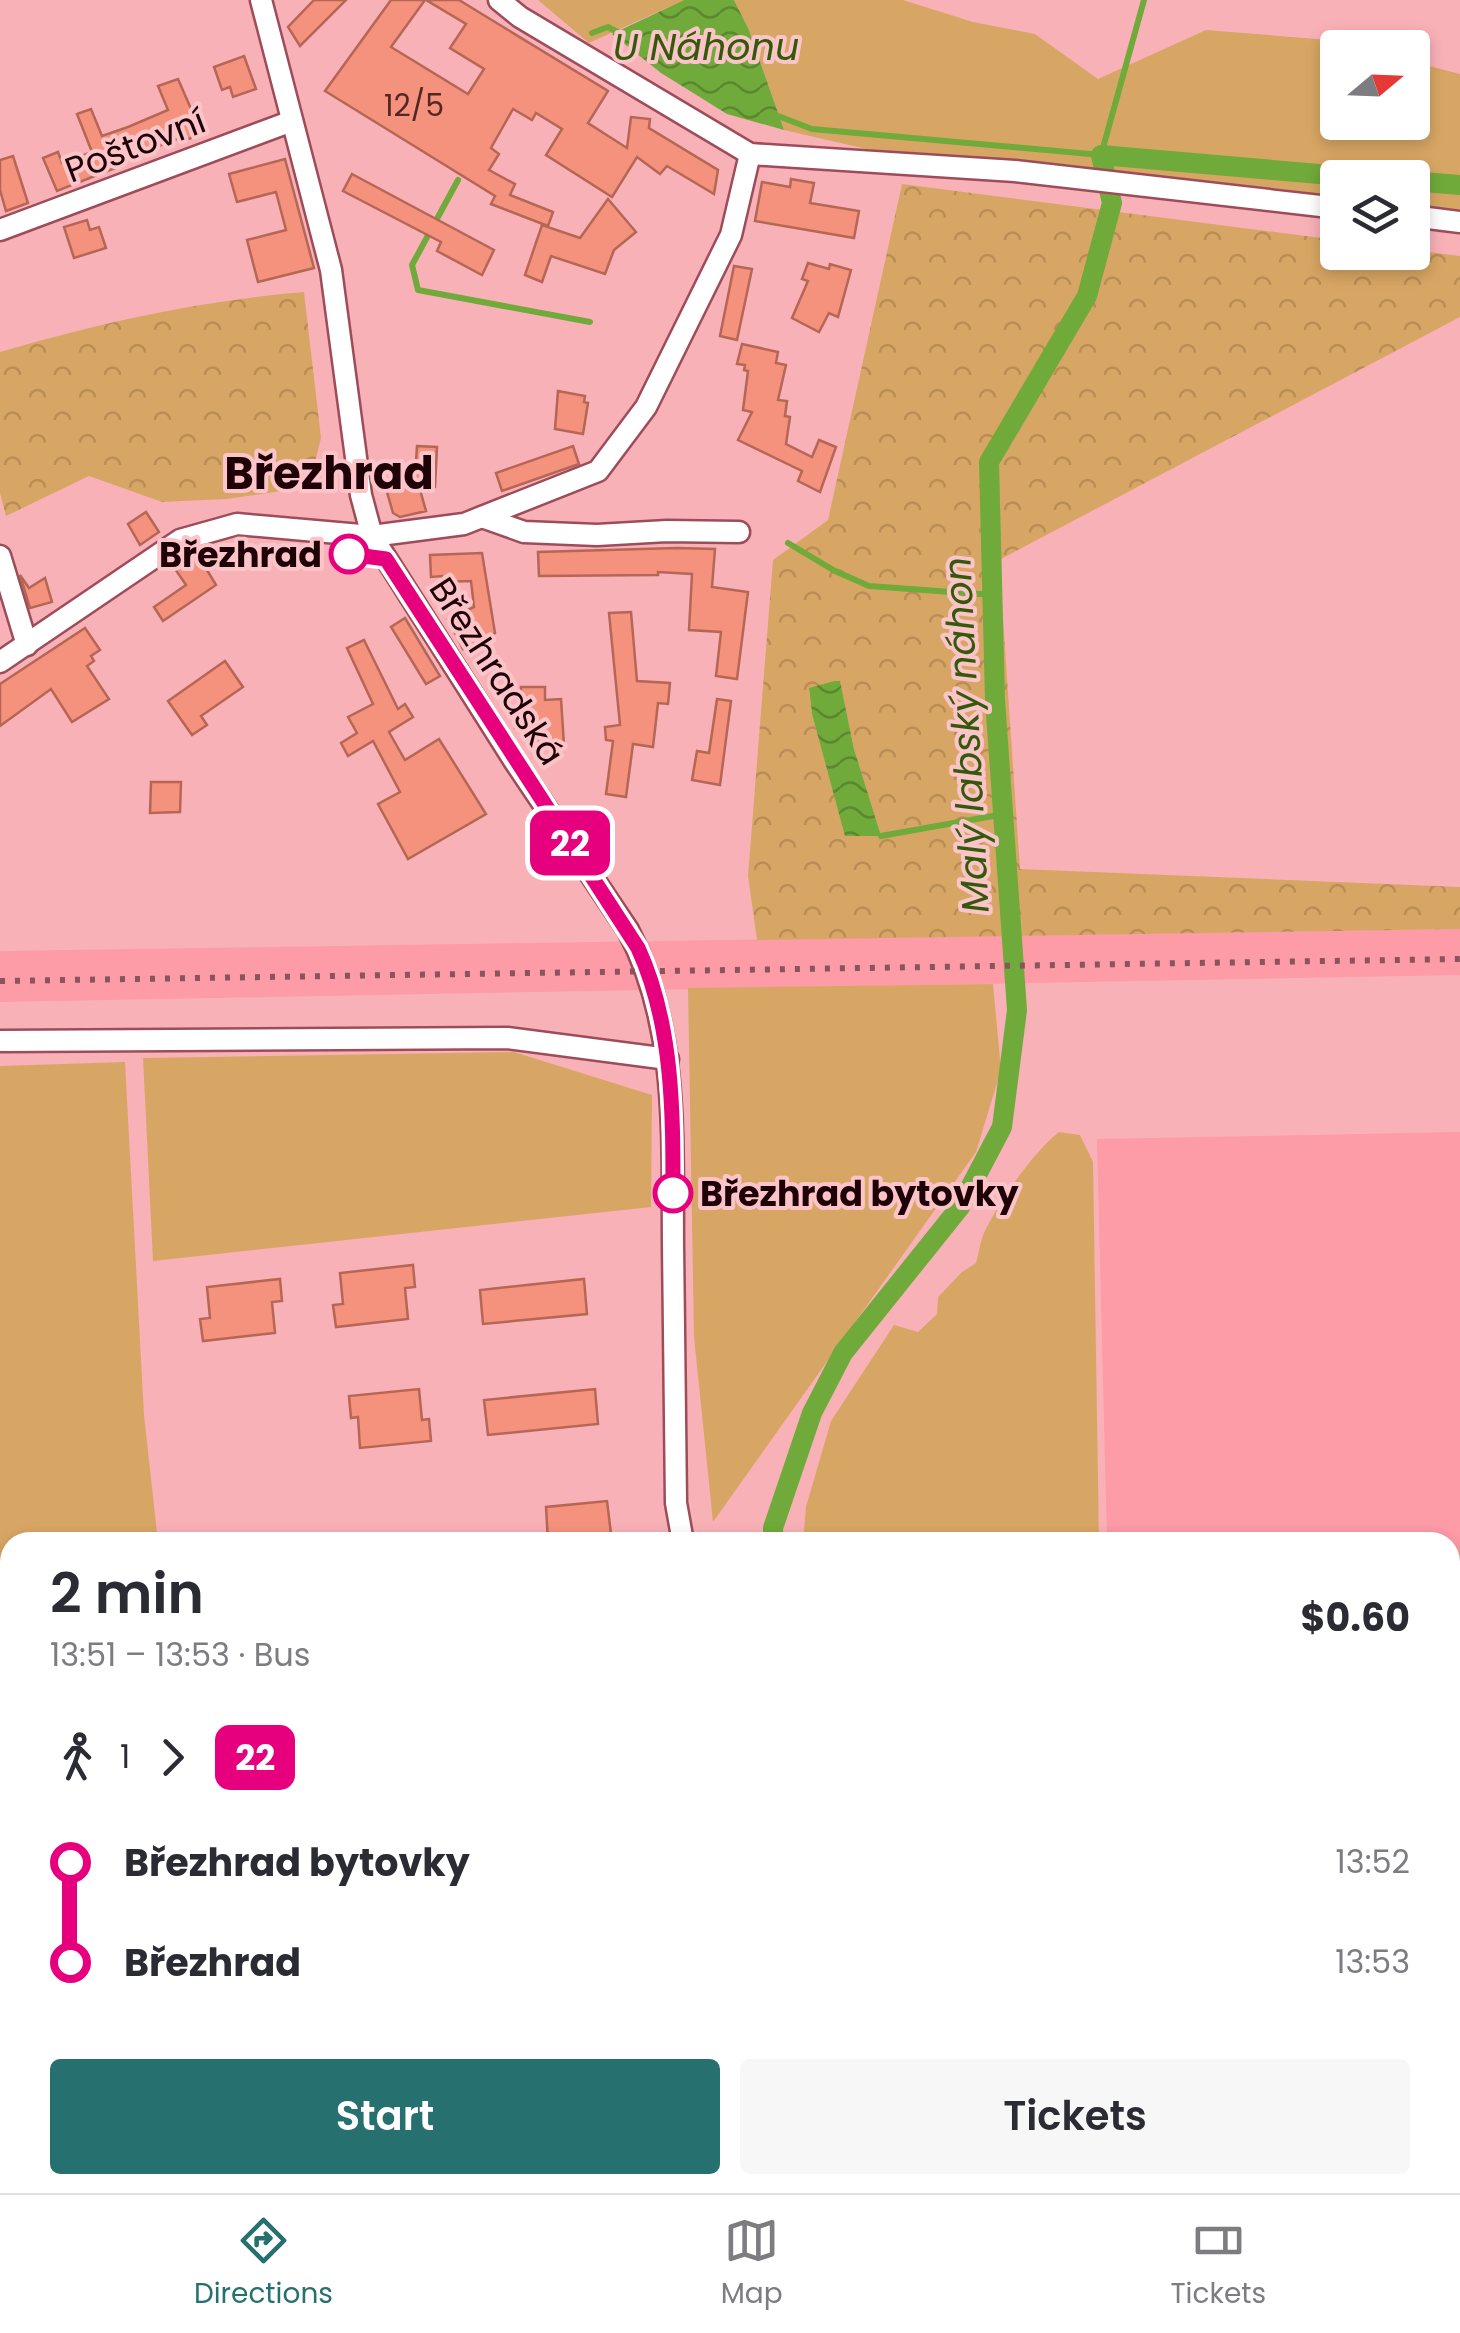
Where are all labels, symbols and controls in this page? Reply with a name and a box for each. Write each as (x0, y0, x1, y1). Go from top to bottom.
water label: U Náhonu (613, 20, 799, 73)
north arrow (1320, 30, 1430, 140)
map controls (1320, 30, 1430, 270)
house number: 12/5 (384, 84, 444, 127)
street label: Poštovní (58, 96, 212, 194)
button: layers (1320, 160, 1430, 270)
district label: Březhrad (224, 442, 434, 505)
place label: Březhrad (159, 530, 322, 579)
marker: Březhrad (330, 535, 368, 573)
water label: Malý labský náhon (930, 556, 1002, 914)
street label: Březhradská (418, 568, 576, 774)
line badge: 22 (525, 810, 615, 876)
text: 22 (550, 819, 590, 868)
place label: Březhrad bytovky (700, 1169, 1019, 1218)
marker: Březhrad bytovky (654, 1174, 692, 1212)
text: 2 min (50, 1555, 204, 1632)
text: $0.60 (1301, 1591, 1410, 1644)
text: 13:51 – 13:53 · Bus (50, 1632, 311, 1677)
icon: walk (50, 1730, 105, 1785)
icon: forward (145, 1730, 200, 1785)
text: 22 (235, 1733, 275, 1782)
text: 1 (120, 1734, 130, 1779)
text: Březhrad bytovky (124, 1836, 470, 1889)
text: 13:52 (1336, 1839, 1410, 1884)
text: Březhrad (124, 1936, 301, 1989)
text: 13:53 (1335, 1939, 1410, 1984)
button: Start (50, 2059, 720, 2174)
button: Tickets (740, 2059, 1410, 2174)
tab: Directions (194, 2213, 333, 2315)
tab: Map (721, 2213, 783, 2315)
tab: Tickets (1170, 2213, 1266, 2315)

